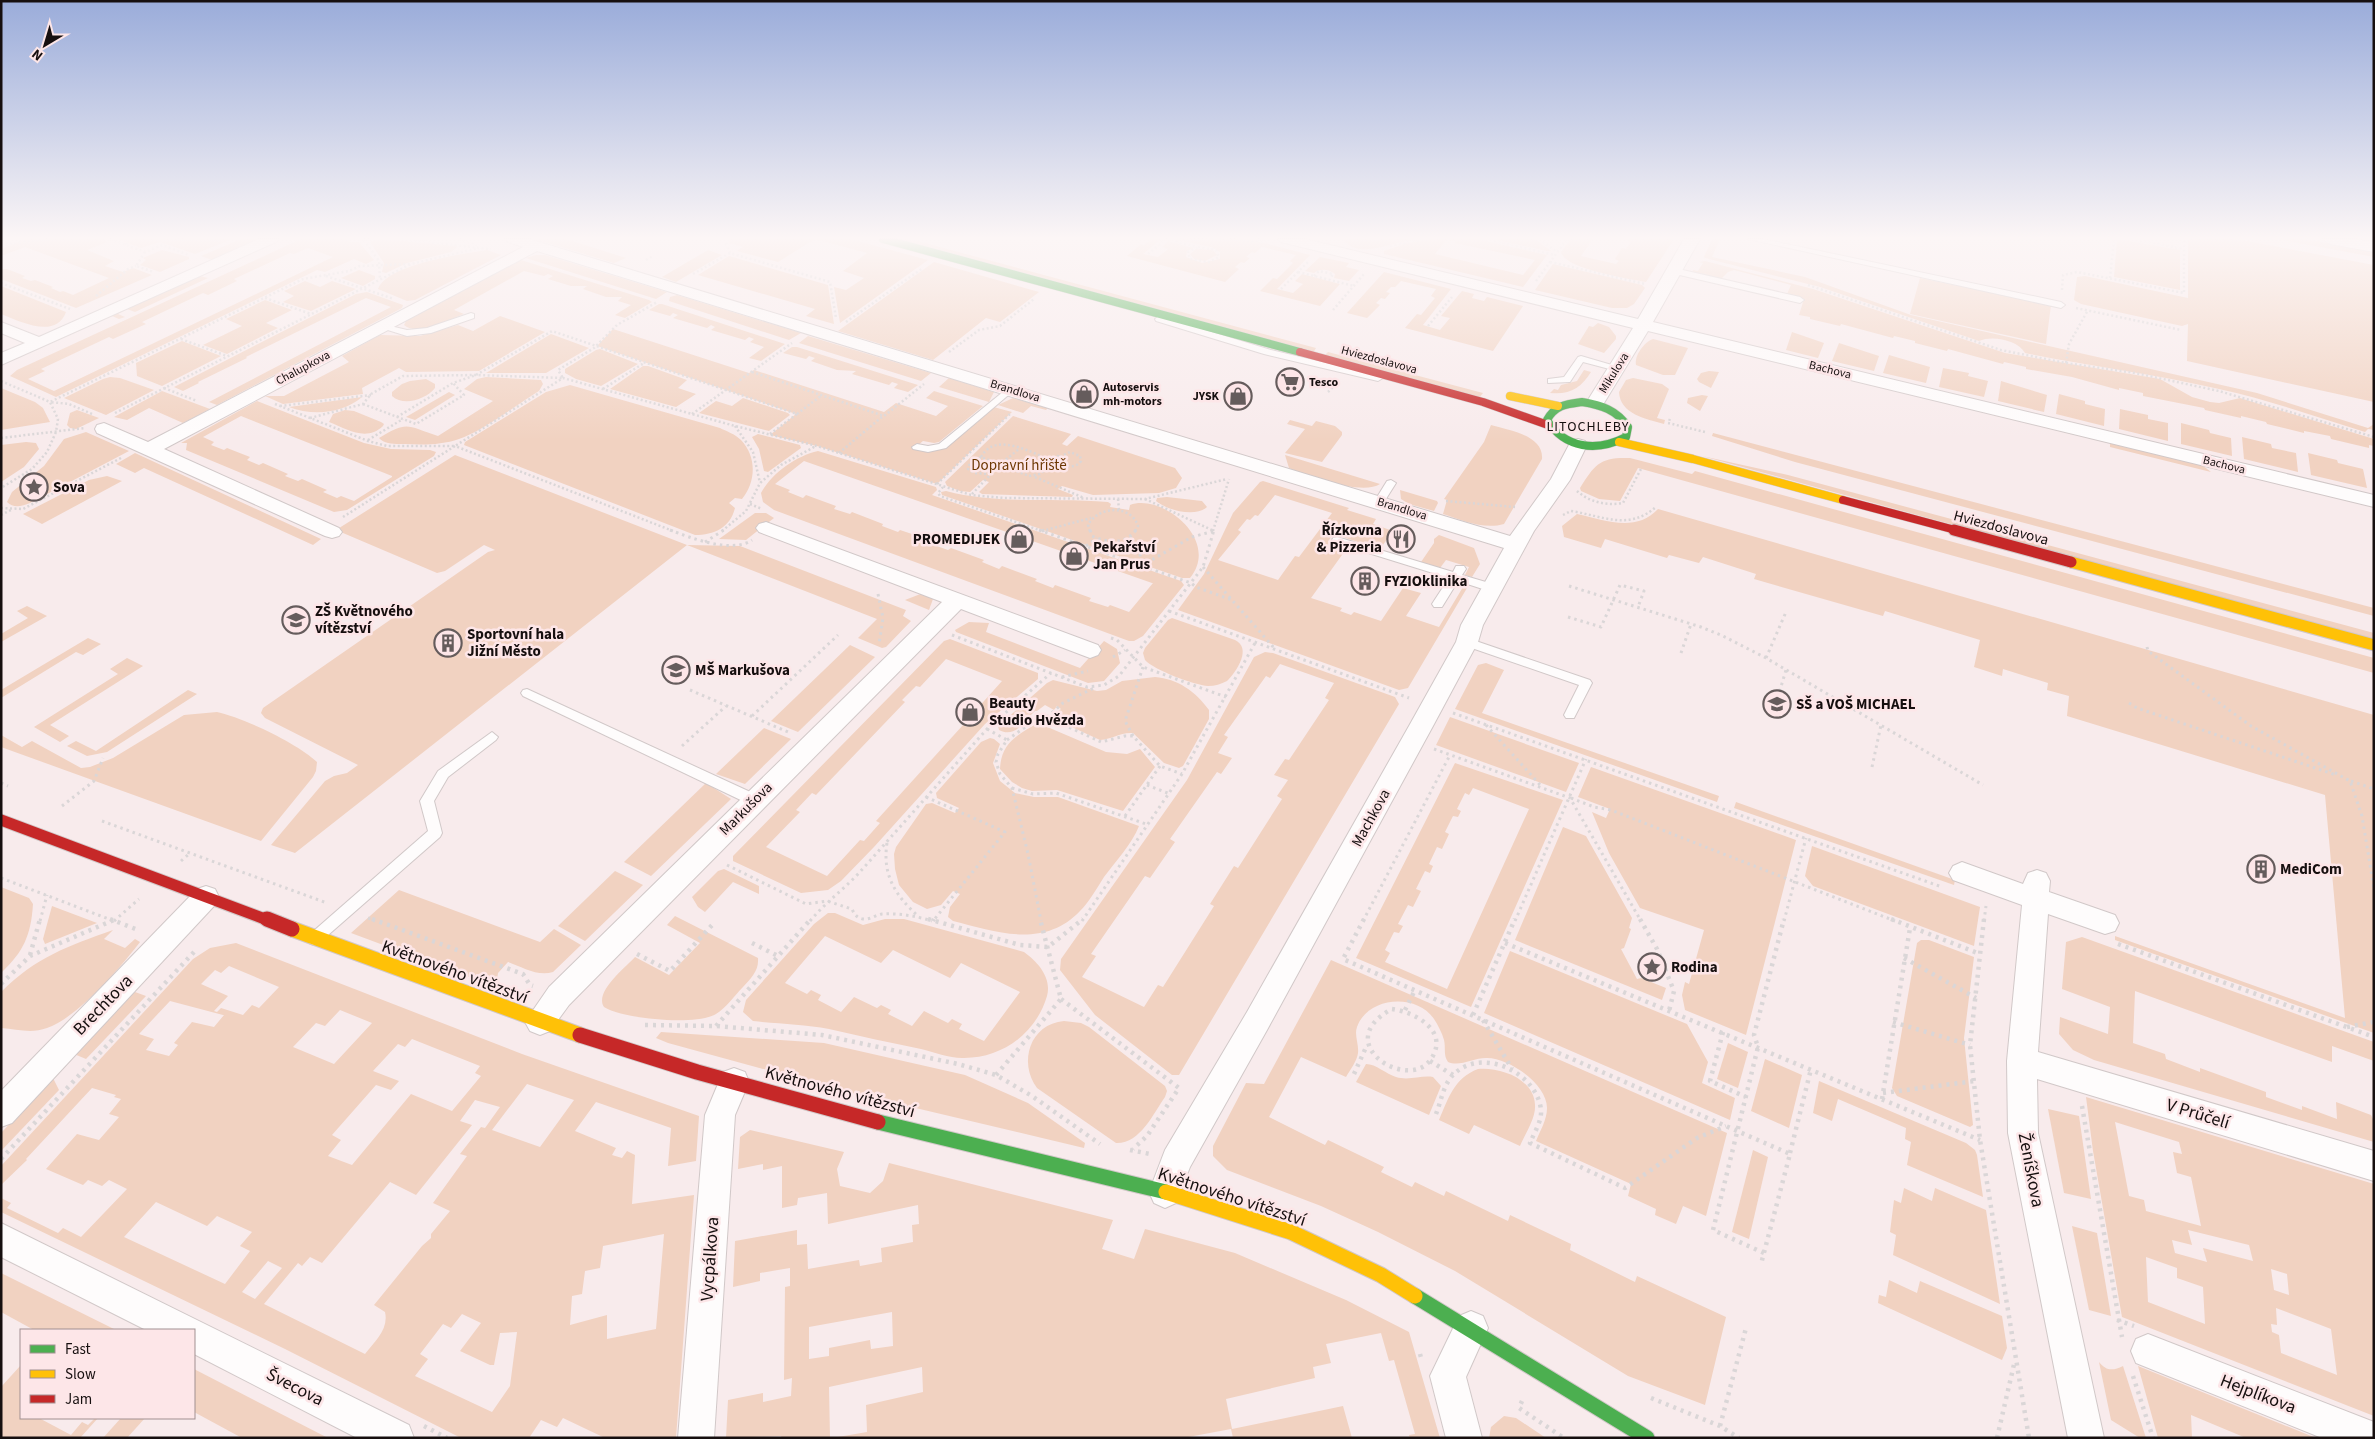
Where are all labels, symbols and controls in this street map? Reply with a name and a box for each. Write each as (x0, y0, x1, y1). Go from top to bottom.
north arrow (20, 20, 70, 70)
text: N (28, 44, 47, 65)
street label: Hviezdoslavova (1339, 342, 1419, 378)
street label: Chalupkova (273, 347, 333, 389)
street label: Mikulova (1595, 349, 1633, 397)
street label: Bachova (1807, 357, 1853, 383)
supermarket icon: Tesco (1275, 367, 1305, 397)
place label: Tesco (1309, 374, 1339, 391)
street label: Brandlova (988, 375, 1042, 407)
shop icon: Autoservis mh-motors (1069, 379, 1099, 409)
place label: Autoservis mh-motors (1102, 379, 1162, 410)
shop icon: JYSK (1223, 381, 1253, 411)
place label: JYSK (1193, 388, 1220, 405)
district label: LITOCHLEBY (1547, 417, 1629, 437)
street label: Bachova (2201, 452, 2247, 478)
park label: Dopravní hřiště (971, 455, 1067, 476)
place icon: Sova (19, 472, 49, 502)
place label: Sova (53, 477, 85, 498)
street label: Brandlova (1375, 493, 1429, 525)
street label: Hviezdoslavova (1951, 505, 2051, 551)
place label: Řízkovna & Pizzeria (1316, 520, 1382, 558)
shop icon: PROMEDIJEK (1004, 524, 1034, 554)
restaurant icon: Řízkovna & Pizzeria (1386, 524, 1416, 554)
place label: PROMEDIJEK (913, 529, 1001, 550)
place label: Pekařství Jan Prus (1093, 537, 1156, 575)
shop icon: Pekařství Jan Prus (1059, 541, 1089, 571)
building icon: FYZIOklinika (1350, 566, 1380, 596)
place label: FYZIOklinika (1384, 571, 1468, 592)
place label: ZŠ Květnového vítězství (315, 601, 413, 639)
school or university icon: ZŠ Květnového vítězství (281, 605, 311, 635)
place label: Sportovní hala Jižní Město (467, 624, 564, 662)
building icon: Sportovní hala Jižní Město (433, 628, 463, 658)
school or university icon: MŠ Markušova (661, 655, 691, 685)
place label: MŠ Markušova (695, 660, 790, 681)
school or university icon: SŠ a VOŠ MICHAEL (1762, 689, 1792, 719)
place label: Beauty Studio Hvězda (989, 693, 1084, 731)
place label: SŠ a VOŠ MICHAEL (1796, 694, 1916, 715)
shop icon: Beauty Studio Hvězda (955, 697, 985, 727)
street label: Markušova (715, 778, 777, 840)
street label: Machkova (1347, 785, 1395, 851)
building icon: MediCom (2246, 854, 2276, 884)
place label: MediCom (2280, 859, 2342, 880)
street label: Květnového vítězství (378, 934, 532, 1010)
place icon: Rodina (1637, 952, 1667, 982)
place label: Rodina (1671, 957, 1718, 978)
street label: Brechtova (68, 969, 138, 1041)
street label: Květnového vítězství (762, 1060, 918, 1124)
street label: V Průčelí (2163, 1093, 2233, 1136)
street label: Ženíškova (2012, 1131, 2050, 1209)
street label: Květnového vítězství (1155, 1161, 1310, 1233)
street label: Vycpálkova (695, 1216, 725, 1302)
legend (20, 1329, 195, 1419)
text: Fast (65, 1339, 91, 1360)
street label: Švecova (262, 1362, 328, 1412)
text: Slow (65, 1364, 96, 1385)
street label: Hejplíkova (2216, 1368, 2300, 1420)
text: Jam (65, 1389, 92, 1410)

